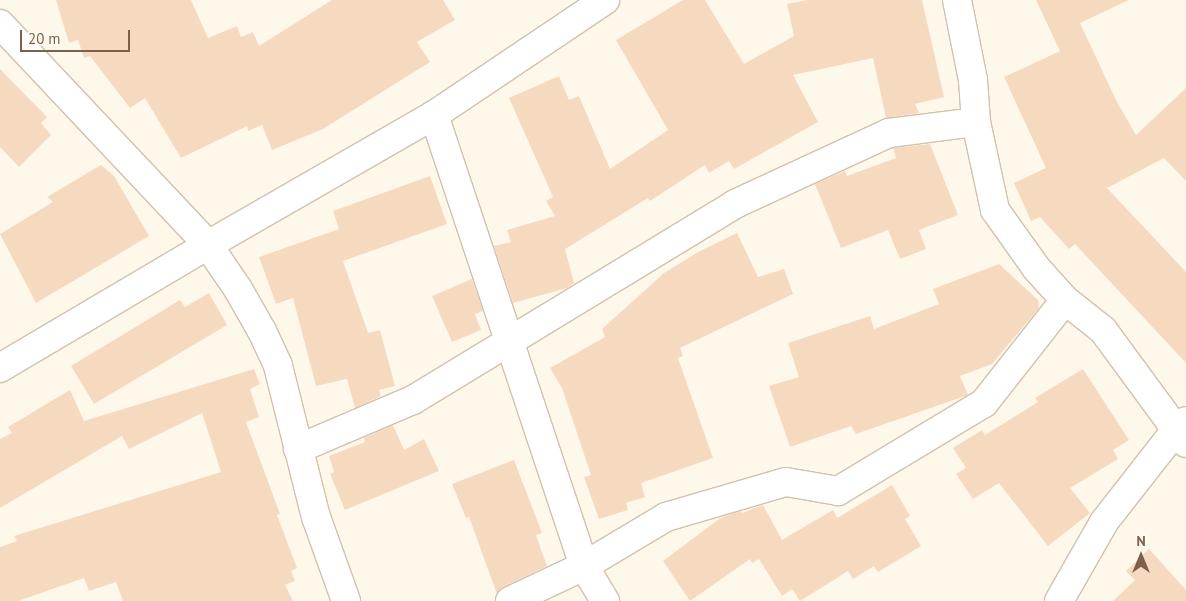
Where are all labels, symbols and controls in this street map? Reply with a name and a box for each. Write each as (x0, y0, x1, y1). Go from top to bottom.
scale bar (22, 20, 132, 52)
text: 20 m (28, 29, 61, 48)
north arrow (1116, 531, 1166, 581)
text: N (1136, 532, 1146, 550)

